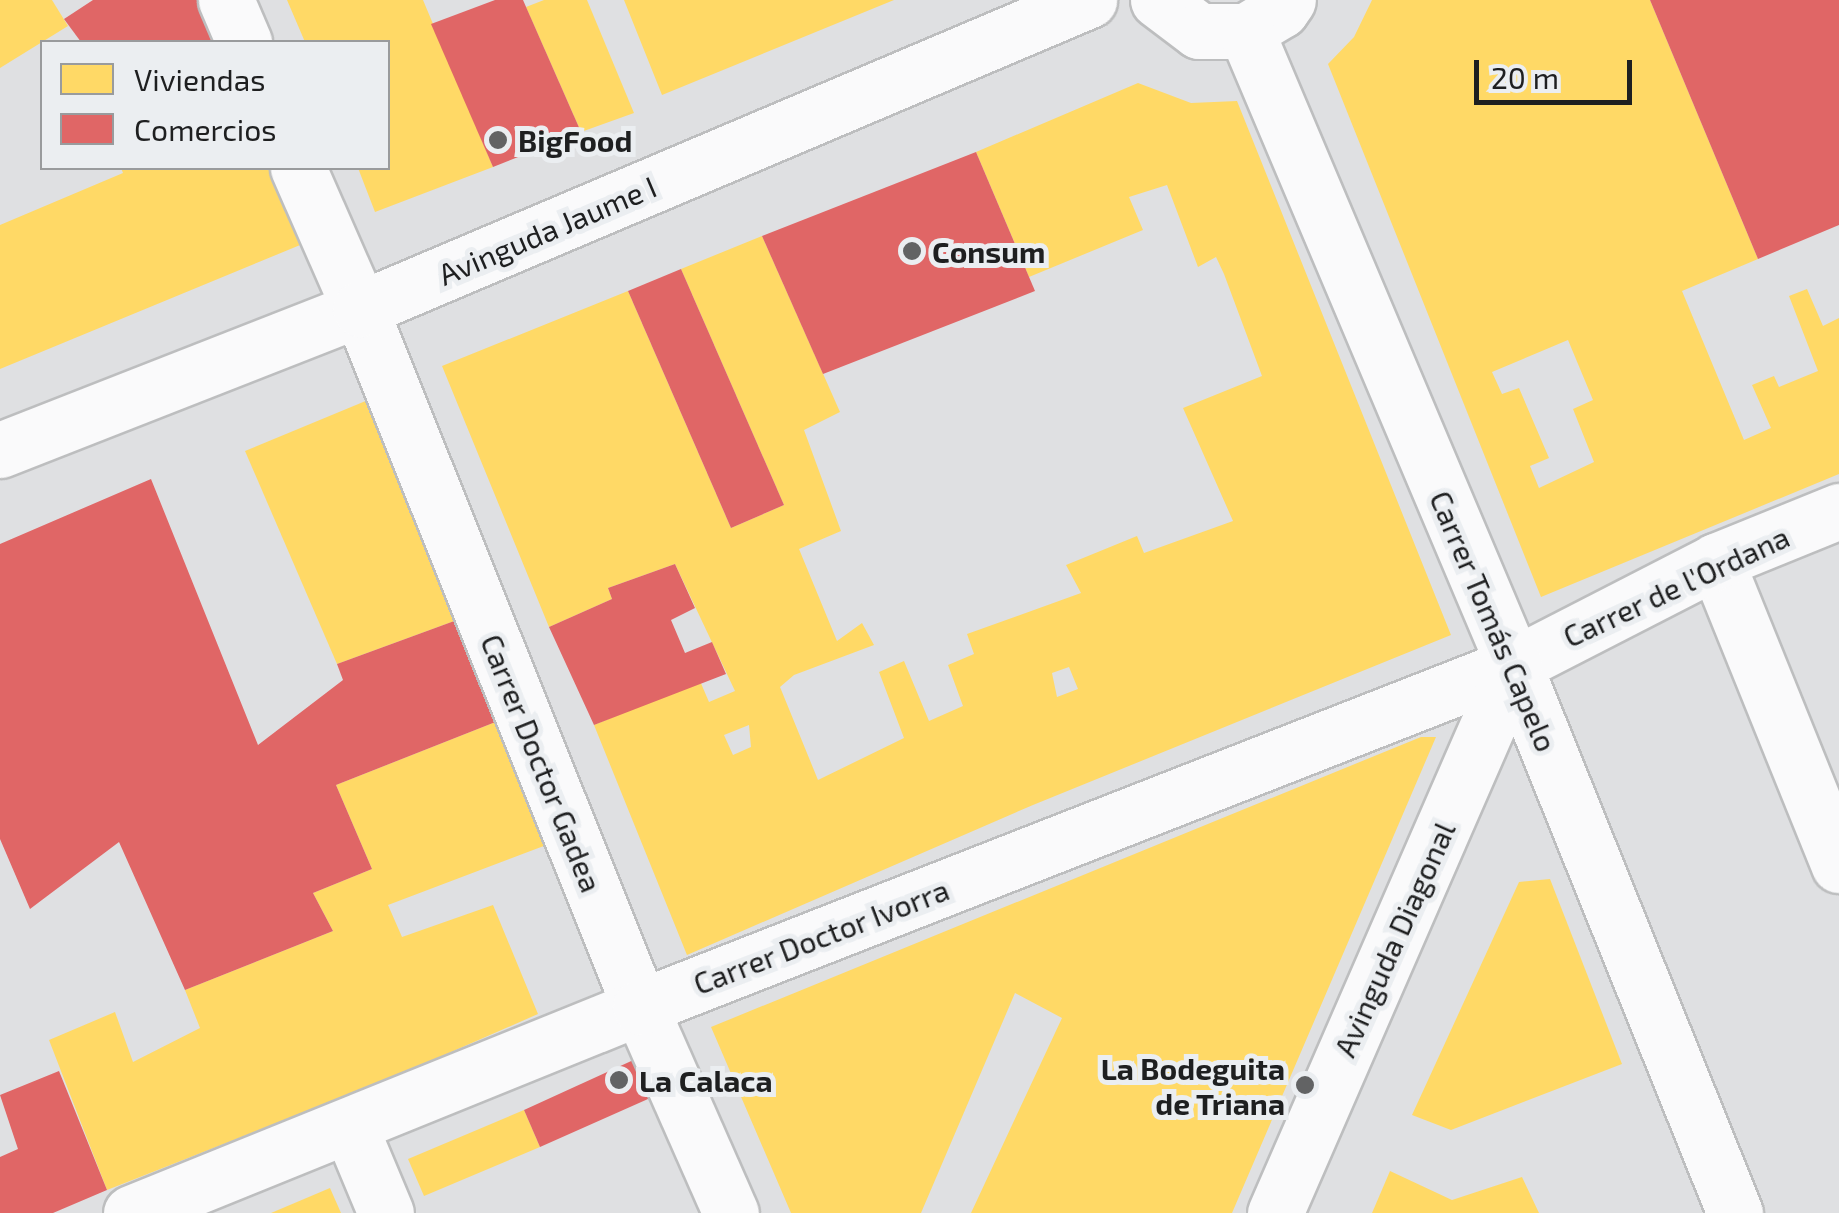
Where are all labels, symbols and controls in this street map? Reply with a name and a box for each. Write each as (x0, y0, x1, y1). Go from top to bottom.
legend (40, 40, 390, 170)
scale bar (1479, 40, 1636, 102)
text: 20 m (1491, 59, 1559, 95)
text: Viviendas (134, 61, 266, 97)
text: Comercios (134, 111, 277, 147)
place label: BigFood (518, 122, 632, 158)
marker: BigFood (487, 129, 509, 151)
street label: Avinguda Jaume I (432, 168, 662, 292)
place label: Consum (932, 233, 1046, 269)
marker: Consum (901, 240, 923, 262)
street label: Carrer Tomás Capelo (1423, 485, 1565, 757)
street label: Carrer de l'Ordana (1557, 518, 1795, 654)
street label: Carrer Doctor Gadea (474, 628, 610, 898)
street label: Avinguda Diagonal (1326, 816, 1462, 1062)
street label: Carrer Doctor Ivorra (688, 870, 954, 1002)
place label: La Bodeguita de Triana (1101, 1050, 1285, 1120)
place label: La Calaca (639, 1062, 773, 1098)
marker: La Calaca (608, 1069, 630, 1091)
marker: La Bodeguita de Triana (1294, 1074, 1316, 1096)

